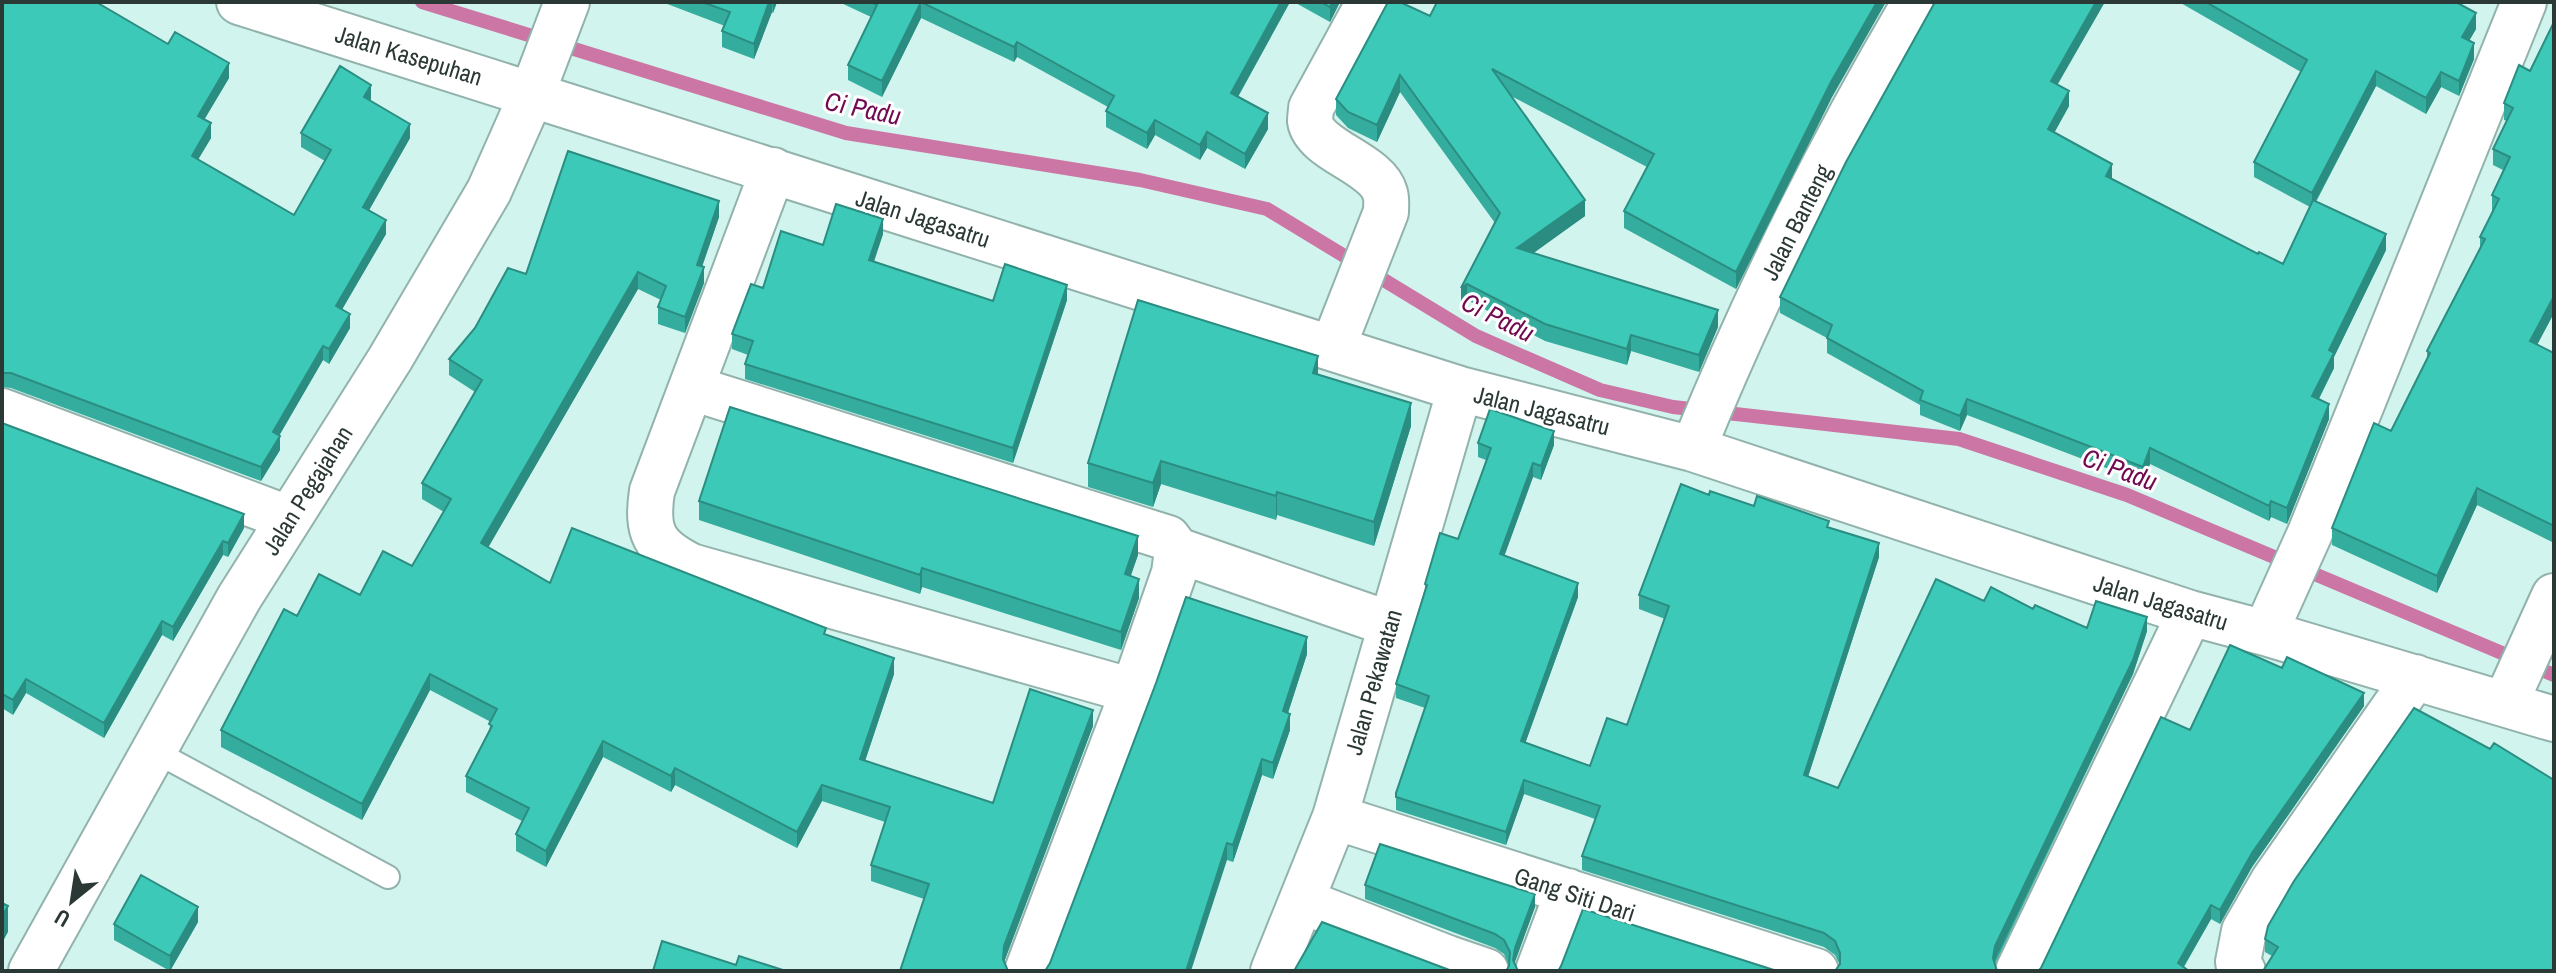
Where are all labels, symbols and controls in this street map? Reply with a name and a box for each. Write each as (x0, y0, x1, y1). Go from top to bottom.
street label: Jalan Kasepuhan (332, 17, 486, 93)
water label: Ci Padu (822, 83, 904, 133)
street label: Jalan Banteng (1753, 159, 1839, 285)
street label: Jalan Jagasatru (852, 181, 994, 255)
water label: Ci Padu (1456, 284, 1540, 350)
street label: Jalan Jagasatru (1471, 378, 1613, 442)
street label: Jalan Pegajahan (255, 419, 359, 561)
water label: Ci Padu (2078, 439, 2162, 499)
street label: Jalan Jagasatru (2090, 566, 2232, 638)
street label: Jalan Pekawatan (1337, 606, 1409, 758)
street label: Gang Siti Dari (1510, 859, 1640, 929)
north arrow (32, 861, 112, 941)
text: U (49, 902, 75, 935)

